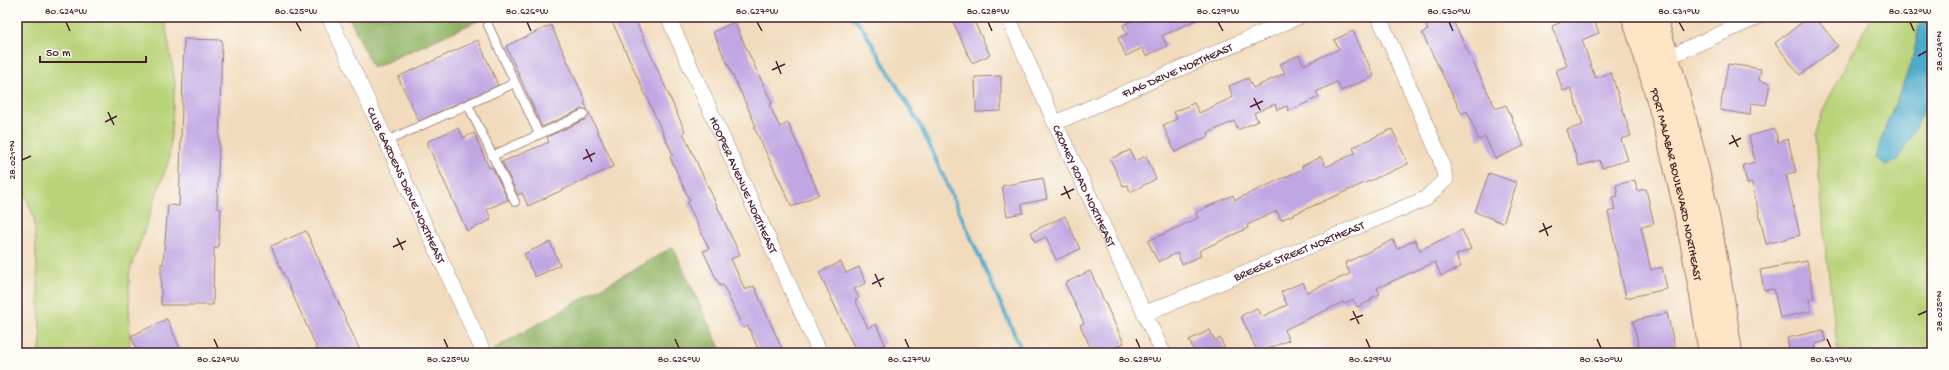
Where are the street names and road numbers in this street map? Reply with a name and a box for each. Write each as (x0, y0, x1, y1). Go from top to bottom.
street label: FLAG DRIVE NORTHEAST (1119, 41, 1237, 102)
street label: PORT MALABAR BOULEVARD NORTHEAST (1646, 86, 1704, 283)
street label: CLUB GARDENS DRIVE NORTHEAST (363, 105, 447, 268)
street label: HOOPER AVENUE NORTHEAST (705, 115, 780, 257)
street label: CROMEY ROAD NORTHEAST (1048, 123, 1118, 251)
street label: BREESE STREET NORTHEAST (1231, 219, 1368, 286)

